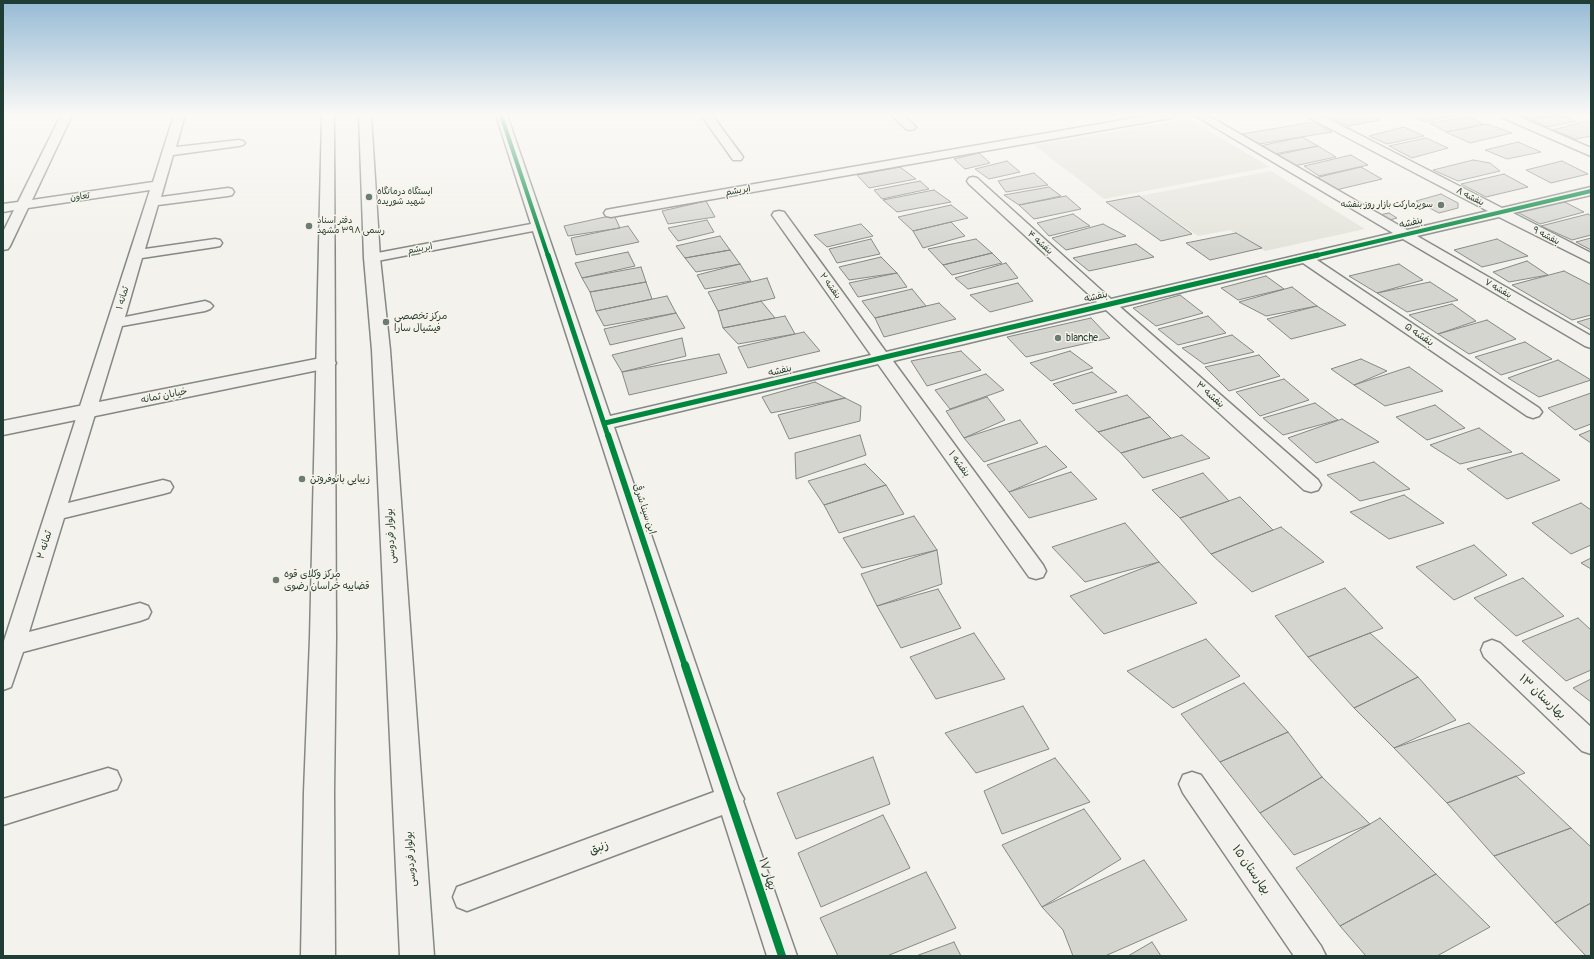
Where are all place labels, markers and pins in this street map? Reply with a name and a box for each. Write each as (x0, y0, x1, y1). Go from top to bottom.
place label: ایستگاه درمانگاه شهید شوریده (377, 187, 433, 208)
marker: ایستگاه درمانگاه شهید شوریده (364, 192, 374, 202)
place label: سوپرمارکت بازار روز بنفشه (1341, 200, 1433, 210)
marker: سوپرمارکت بازار روز بنفشه (1436, 200, 1446, 210)
place label: دفتر اسناد رسمی ۳۹۸ مشهد (317, 216, 385, 237)
marker: دفتر اسناد رسمی ۳۹۸ مشهد (304, 221, 314, 231)
place label: مرکز تخصصی فیشیال سارا (394, 310, 447, 334)
marker: مرکز تخصصی فیشیال سارا (381, 317, 391, 327)
place label: blanche (1066, 332, 1098, 344)
marker: blanche (1053, 333, 1063, 343)
place label: زیبایی بانوفروتن (310, 473, 370, 485)
marker: زیبایی بانوفروتن (297, 474, 307, 484)
place label: مرکز وکلای قوه قضاییه خراسان رضوی (284, 568, 370, 592)
marker: مرکز وکلای قوه قضاییه خراسان رضوی (271, 575, 281, 585)

